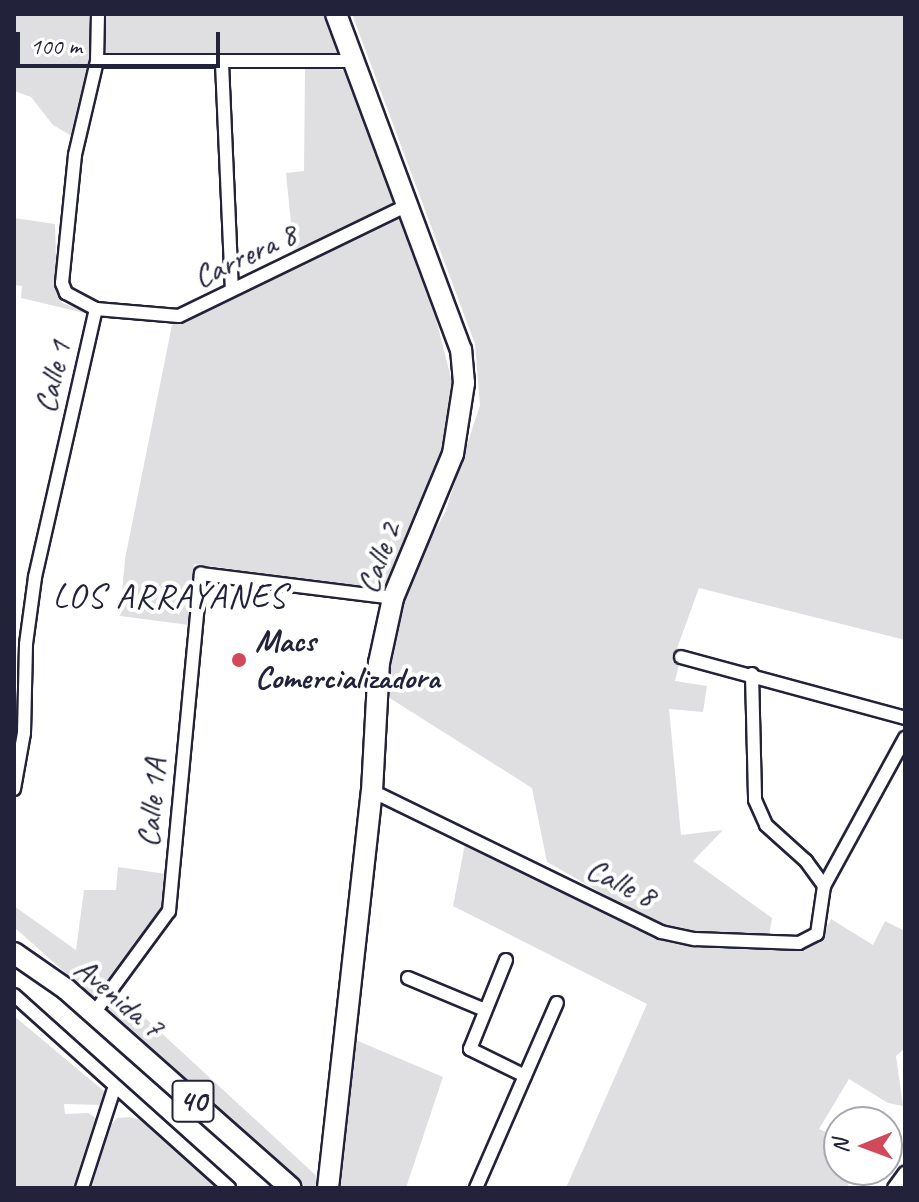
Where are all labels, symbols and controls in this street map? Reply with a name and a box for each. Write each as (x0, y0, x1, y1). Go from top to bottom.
scale bar (20, 16, 224, 66)
text: 100 m (30, 31, 82, 61)
street label: Carrera 8 (187, 216, 303, 296)
street label: Calle 1 (26, 337, 80, 417)
street label: Calle 2 (349, 517, 409, 599)
district label: LOS ARRAYANES (52, 576, 288, 616)
place label: Macs Comercializadora (255, 623, 440, 698)
marker: Macs Comercializadora (230, 651, 248, 669)
street label: Calle 1A (129, 757, 175, 849)
street label: Calle 8 (580, 850, 662, 916)
street label: Avenida 7 (66, 950, 172, 1046)
road number: 40 (171, 1075, 215, 1127)
north arrow (823, 1106, 903, 1186)
text: N (827, 1139, 855, 1153)

